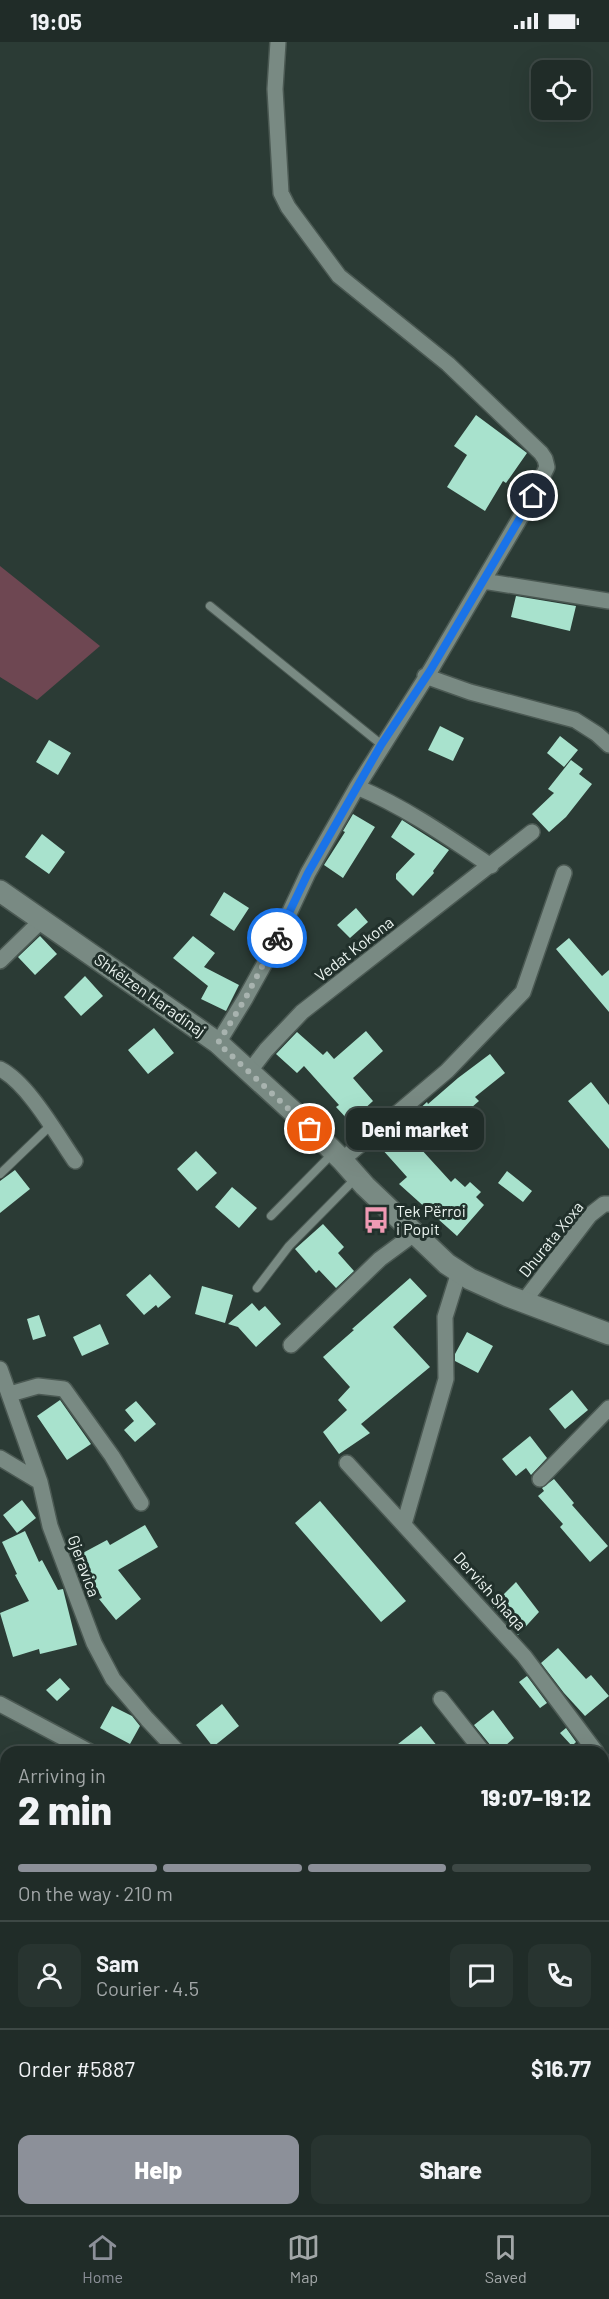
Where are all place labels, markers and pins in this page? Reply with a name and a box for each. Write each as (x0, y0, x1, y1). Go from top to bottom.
pin (507, 470, 558, 521)
pin (284, 1103, 335, 1154)
callout: Deni market (346, 1108, 484, 1150)
place label: Tek Përroi i Popit (396, 1201, 466, 1238)
bus stop icon: Tek Përroi i Popit (361, 1205, 391, 1235)

